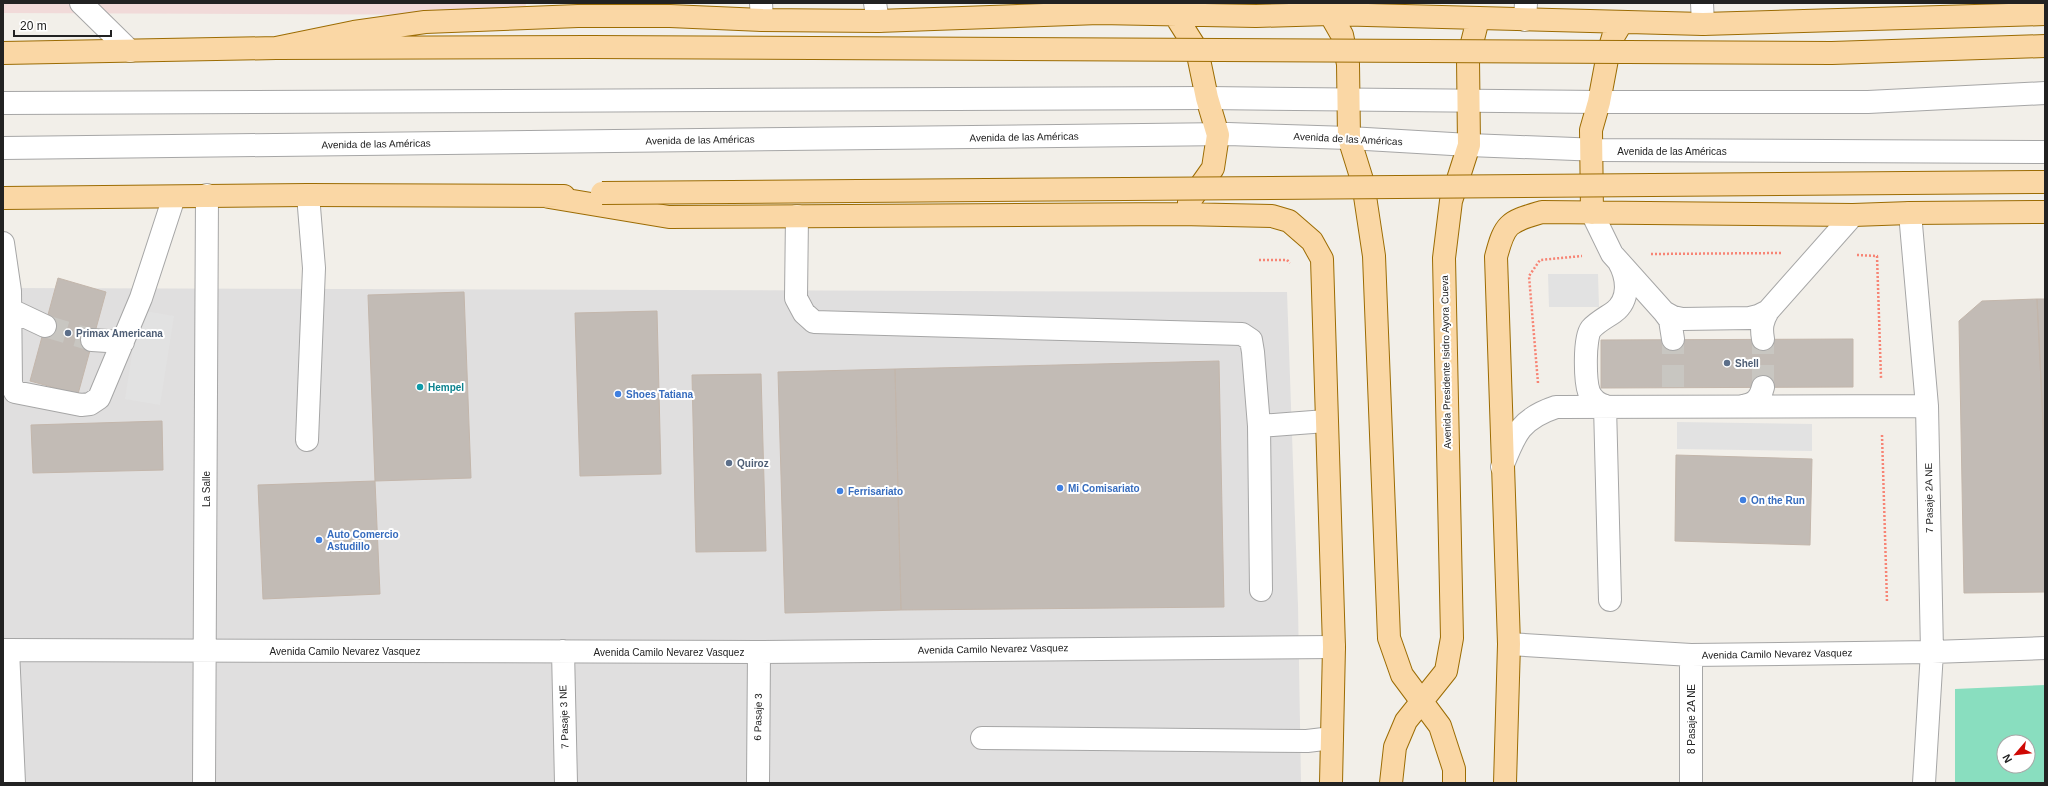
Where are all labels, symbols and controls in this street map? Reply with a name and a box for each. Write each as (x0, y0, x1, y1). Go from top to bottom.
scale bar (14, 12, 111, 38)
text: 20 m (20, 19, 47, 33)
street label: Avenida de las Américas (969, 131, 1079, 143)
street label: Avenida de las Américas (1293, 131, 1403, 147)
street label: Avenida de las Américas (645, 134, 755, 146)
street label: Avenida de las Américas (321, 138, 431, 150)
street label: Avenida de las Américas (1617, 146, 1727, 157)
street label: Avenida Presidente Isidro Ayora Cueva (1439, 275, 1453, 449)
marker: Primax Americana (63, 328, 73, 338)
place label: Primax Americana (76, 328, 163, 339)
marker: Shell (1722, 358, 1732, 368)
place label: Shell (1735, 358, 1759, 369)
marker: Hempel (415, 382, 425, 392)
place label: Hempel (428, 382, 464, 393)
marker: Shoes Tatiana (613, 389, 623, 399)
place label: Shoes Tatiana (626, 389, 693, 400)
marker: Quiroz (724, 458, 734, 468)
place label: Quiroz (737, 458, 769, 469)
street label: 7 Pasaje 2A NE (1923, 463, 1935, 533)
street label: La Salle (201, 470, 212, 507)
marker: Mi Comisariato (1055, 483, 1065, 493)
place label: Mi Comisariato (1068, 483, 1140, 494)
marker: Ferrisariato (835, 486, 845, 496)
place label: Ferrisariato (848, 486, 903, 497)
marker: On the Run (1738, 495, 1748, 505)
place label: On the Run (1751, 495, 1805, 506)
place label: Auto Comercio Astudillo (327, 529, 399, 552)
marker: Auto Comercio Astudillo (314, 535, 324, 545)
street label: Avenida Camilo Nevarez Vasquez (918, 642, 1068, 656)
street label: Avenida Camilo Nevarez Vasquez (270, 646, 420, 657)
street label: Avenida Camilo Nevarez Vasquez (594, 647, 744, 658)
street label: Avenida Camilo Nevarez Vasquez (1702, 647, 1852, 661)
street label: 8 Pasaje 2A NE (1686, 684, 1697, 754)
street label: 7 Pasaje 3 NE (557, 685, 571, 749)
street label: 6 Pasaje 3 (752, 693, 764, 741)
north arrow (1996, 734, 2036, 774)
text: N (2000, 752, 2014, 765)

